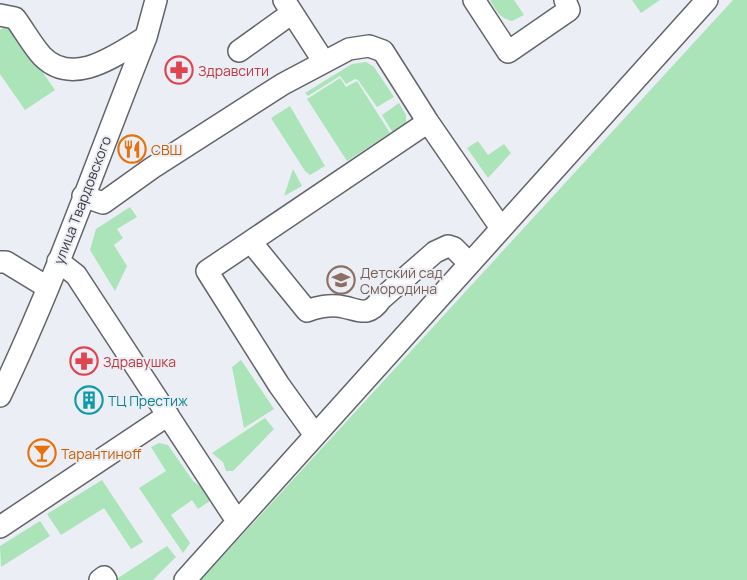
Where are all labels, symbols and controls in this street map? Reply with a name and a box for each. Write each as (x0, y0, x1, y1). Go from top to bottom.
pharmacy icon: Здравсити (164, 55, 194, 85)
place label: Здравсити (198, 61, 269, 80)
street label: улица Твардовского (49, 133, 115, 267)
restaurant icon: СВШ (117, 134, 147, 164)
place label: СВШ (151, 140, 182, 159)
place label: Детский сад Смородина (360, 263, 443, 298)
school or university icon: Детский сад Смородина (326, 265, 356, 295)
pharmacy icon: Здравушка (69, 346, 99, 376)
place label: Здравушка (103, 352, 176, 371)
building icon: ТЦ Престиж (74, 385, 104, 415)
place label: ТЦ Престиж (108, 391, 188, 410)
bar icon: Тарантиноff (27, 438, 57, 468)
place label: Тарантиноff (61, 444, 142, 463)

